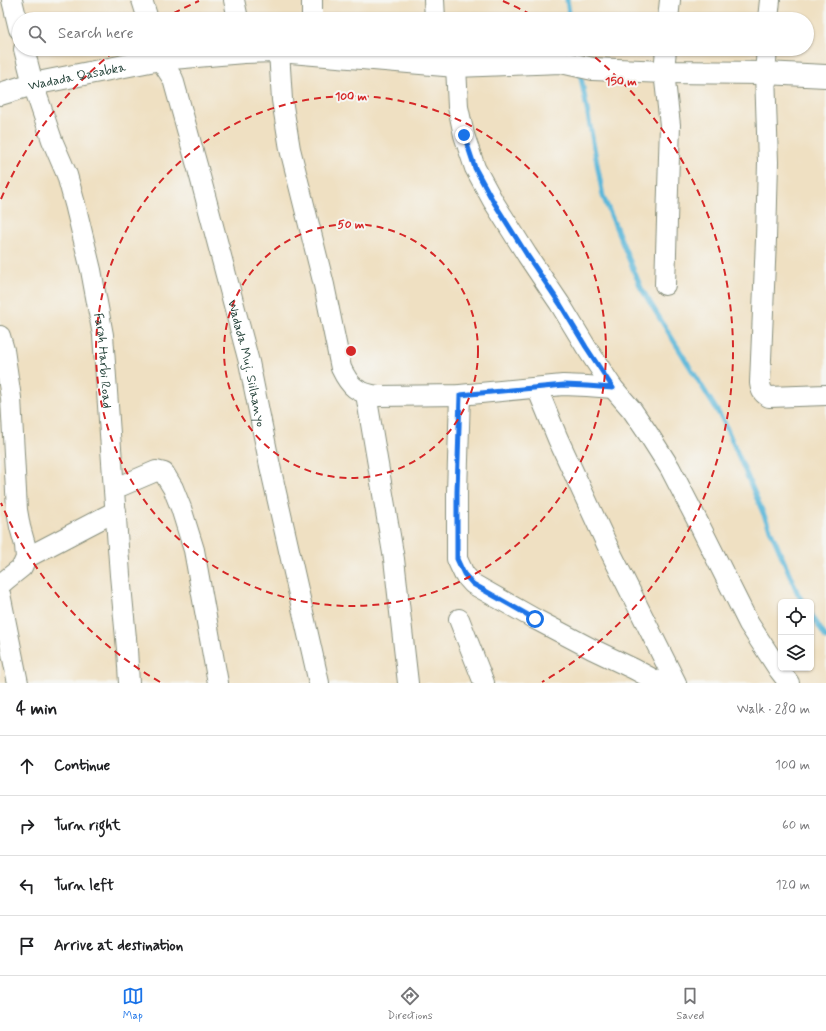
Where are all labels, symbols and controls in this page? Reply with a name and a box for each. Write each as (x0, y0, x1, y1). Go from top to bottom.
search box (12, 12, 814, 56)
icon: search (26, 23, 48, 45)
text: Search here (58, 24, 134, 44)
street label: Wadada Qasabka (27, 59, 128, 95)
text: 150 m (605, 74, 637, 90)
text: 100 m (335, 89, 368, 105)
route end (455, 126, 473, 144)
text: 50 m (338, 217, 365, 233)
street label: Wadada Muj. Siilaanyo (223, 298, 269, 429)
street label: Farah Harbi Road (89, 312, 115, 409)
centre of rings (344, 344, 358, 358)
map controls (778, 599, 814, 671)
button: locate (778, 599, 814, 635)
route start (526, 610, 544, 628)
button: layers (778, 635, 814, 671)
text: 4 min (16, 698, 57, 720)
text: Walk · 280 m (737, 701, 810, 718)
icon: ahead (16, 755, 38, 777)
text: Continue (54, 756, 110, 776)
text: 100 m (775, 757, 810, 774)
icon: right (16, 815, 38, 837)
text: Turn right (54, 816, 121, 836)
text: 60 m (782, 817, 810, 834)
icon: left (16, 875, 38, 897)
text: Turn left (54, 876, 114, 896)
text: 120 m (776, 877, 810, 894)
icon: arrive (16, 935, 38, 957)
text: Arrive at destination (54, 936, 183, 956)
tab: Map (122, 985, 144, 1023)
tab: Directions (387, 985, 433, 1023)
tab: Saved (676, 985, 704, 1023)

